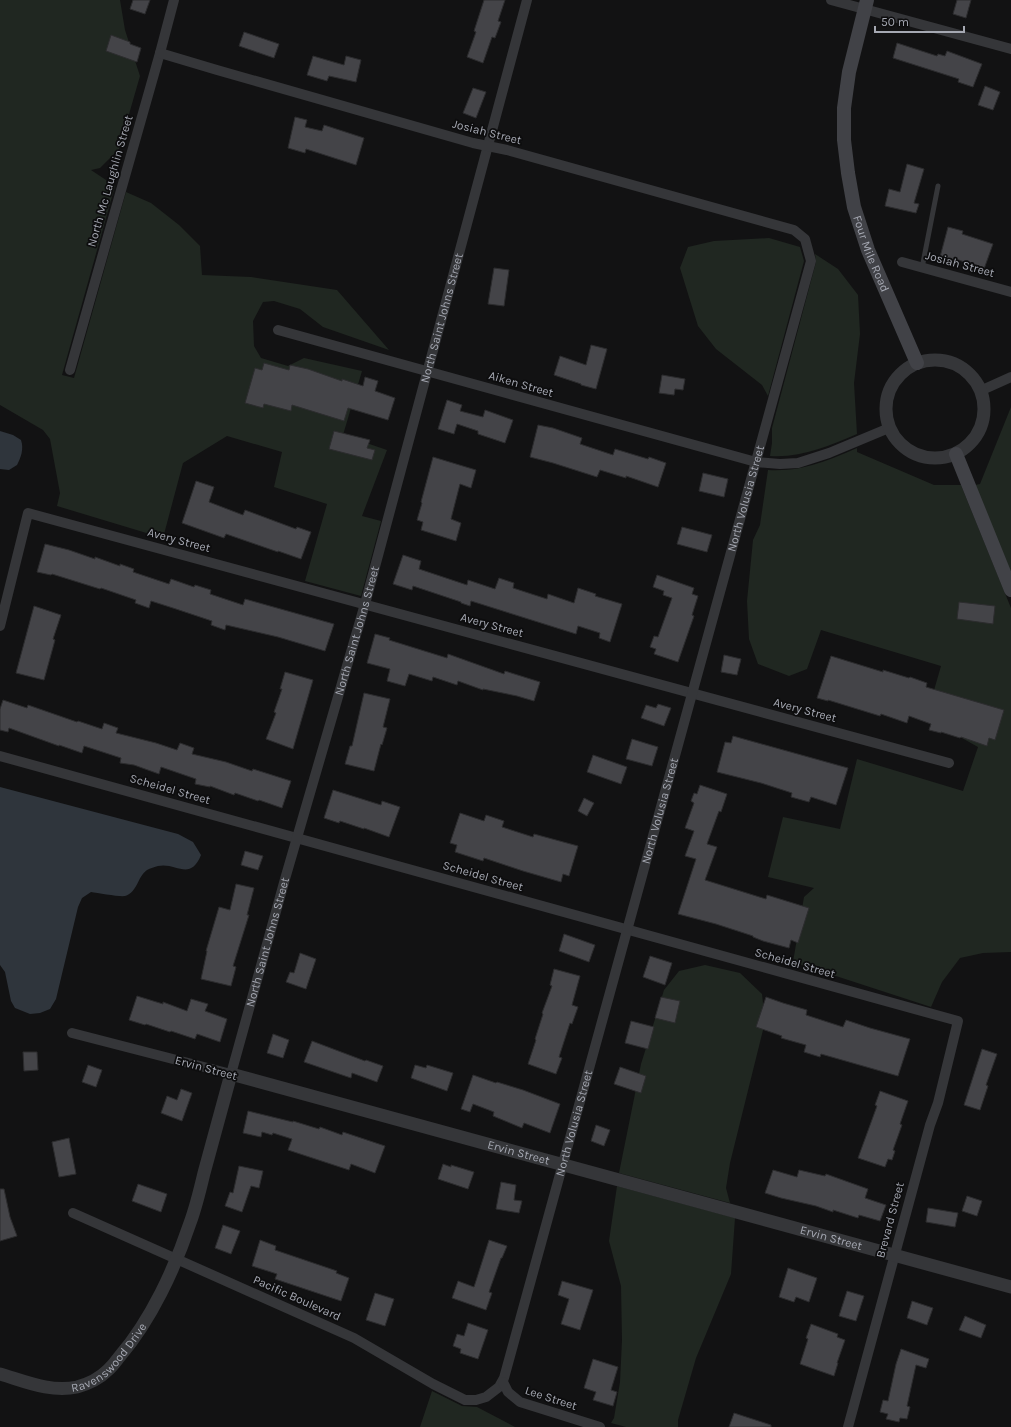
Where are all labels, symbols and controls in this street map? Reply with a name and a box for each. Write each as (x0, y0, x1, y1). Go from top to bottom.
scale bar (875, 8, 964, 34)
text: 50 m (881, 15, 909, 29)
street label: North Mc Laughlin Street (84, 113, 136, 248)
street label: Josiah Street (451, 117, 524, 147)
street label: Four Mile Road (850, 214, 892, 294)
street label: Josiah Street (924, 248, 997, 280)
street label: North Saint Johns Street (418, 251, 466, 385)
street label: Aiken Street (487, 368, 555, 400)
street label: North Volusia Street (724, 443, 767, 553)
street label: Avery Street (146, 525, 212, 555)
street label: North Saint Johns Street (332, 564, 382, 697)
street label: Avery Street (459, 610, 525, 640)
street label: Avery Street (772, 695, 838, 725)
street label: North Volusia Street (639, 756, 681, 866)
street label: Scheidel Street (128, 771, 212, 807)
street label: Scheidel Street (441, 858, 525, 894)
street label: North Saint Johns Street (243, 875, 292, 1009)
street label: Scheidel Street (753, 945, 837, 981)
street label: Ervin Street (173, 1053, 239, 1083)
street label: North Volusia Street (553, 1068, 595, 1178)
street label: Ervin Street (486, 1137, 552, 1168)
street label: Brevard Street (873, 1180, 907, 1259)
street label: Ervin Street (798, 1223, 864, 1253)
street label: Pacific Boulevard (251, 1272, 343, 1324)
street label: Ravenswood Drive (70, 1320, 149, 1395)
street label: Lee Street (523, 1383, 579, 1413)

